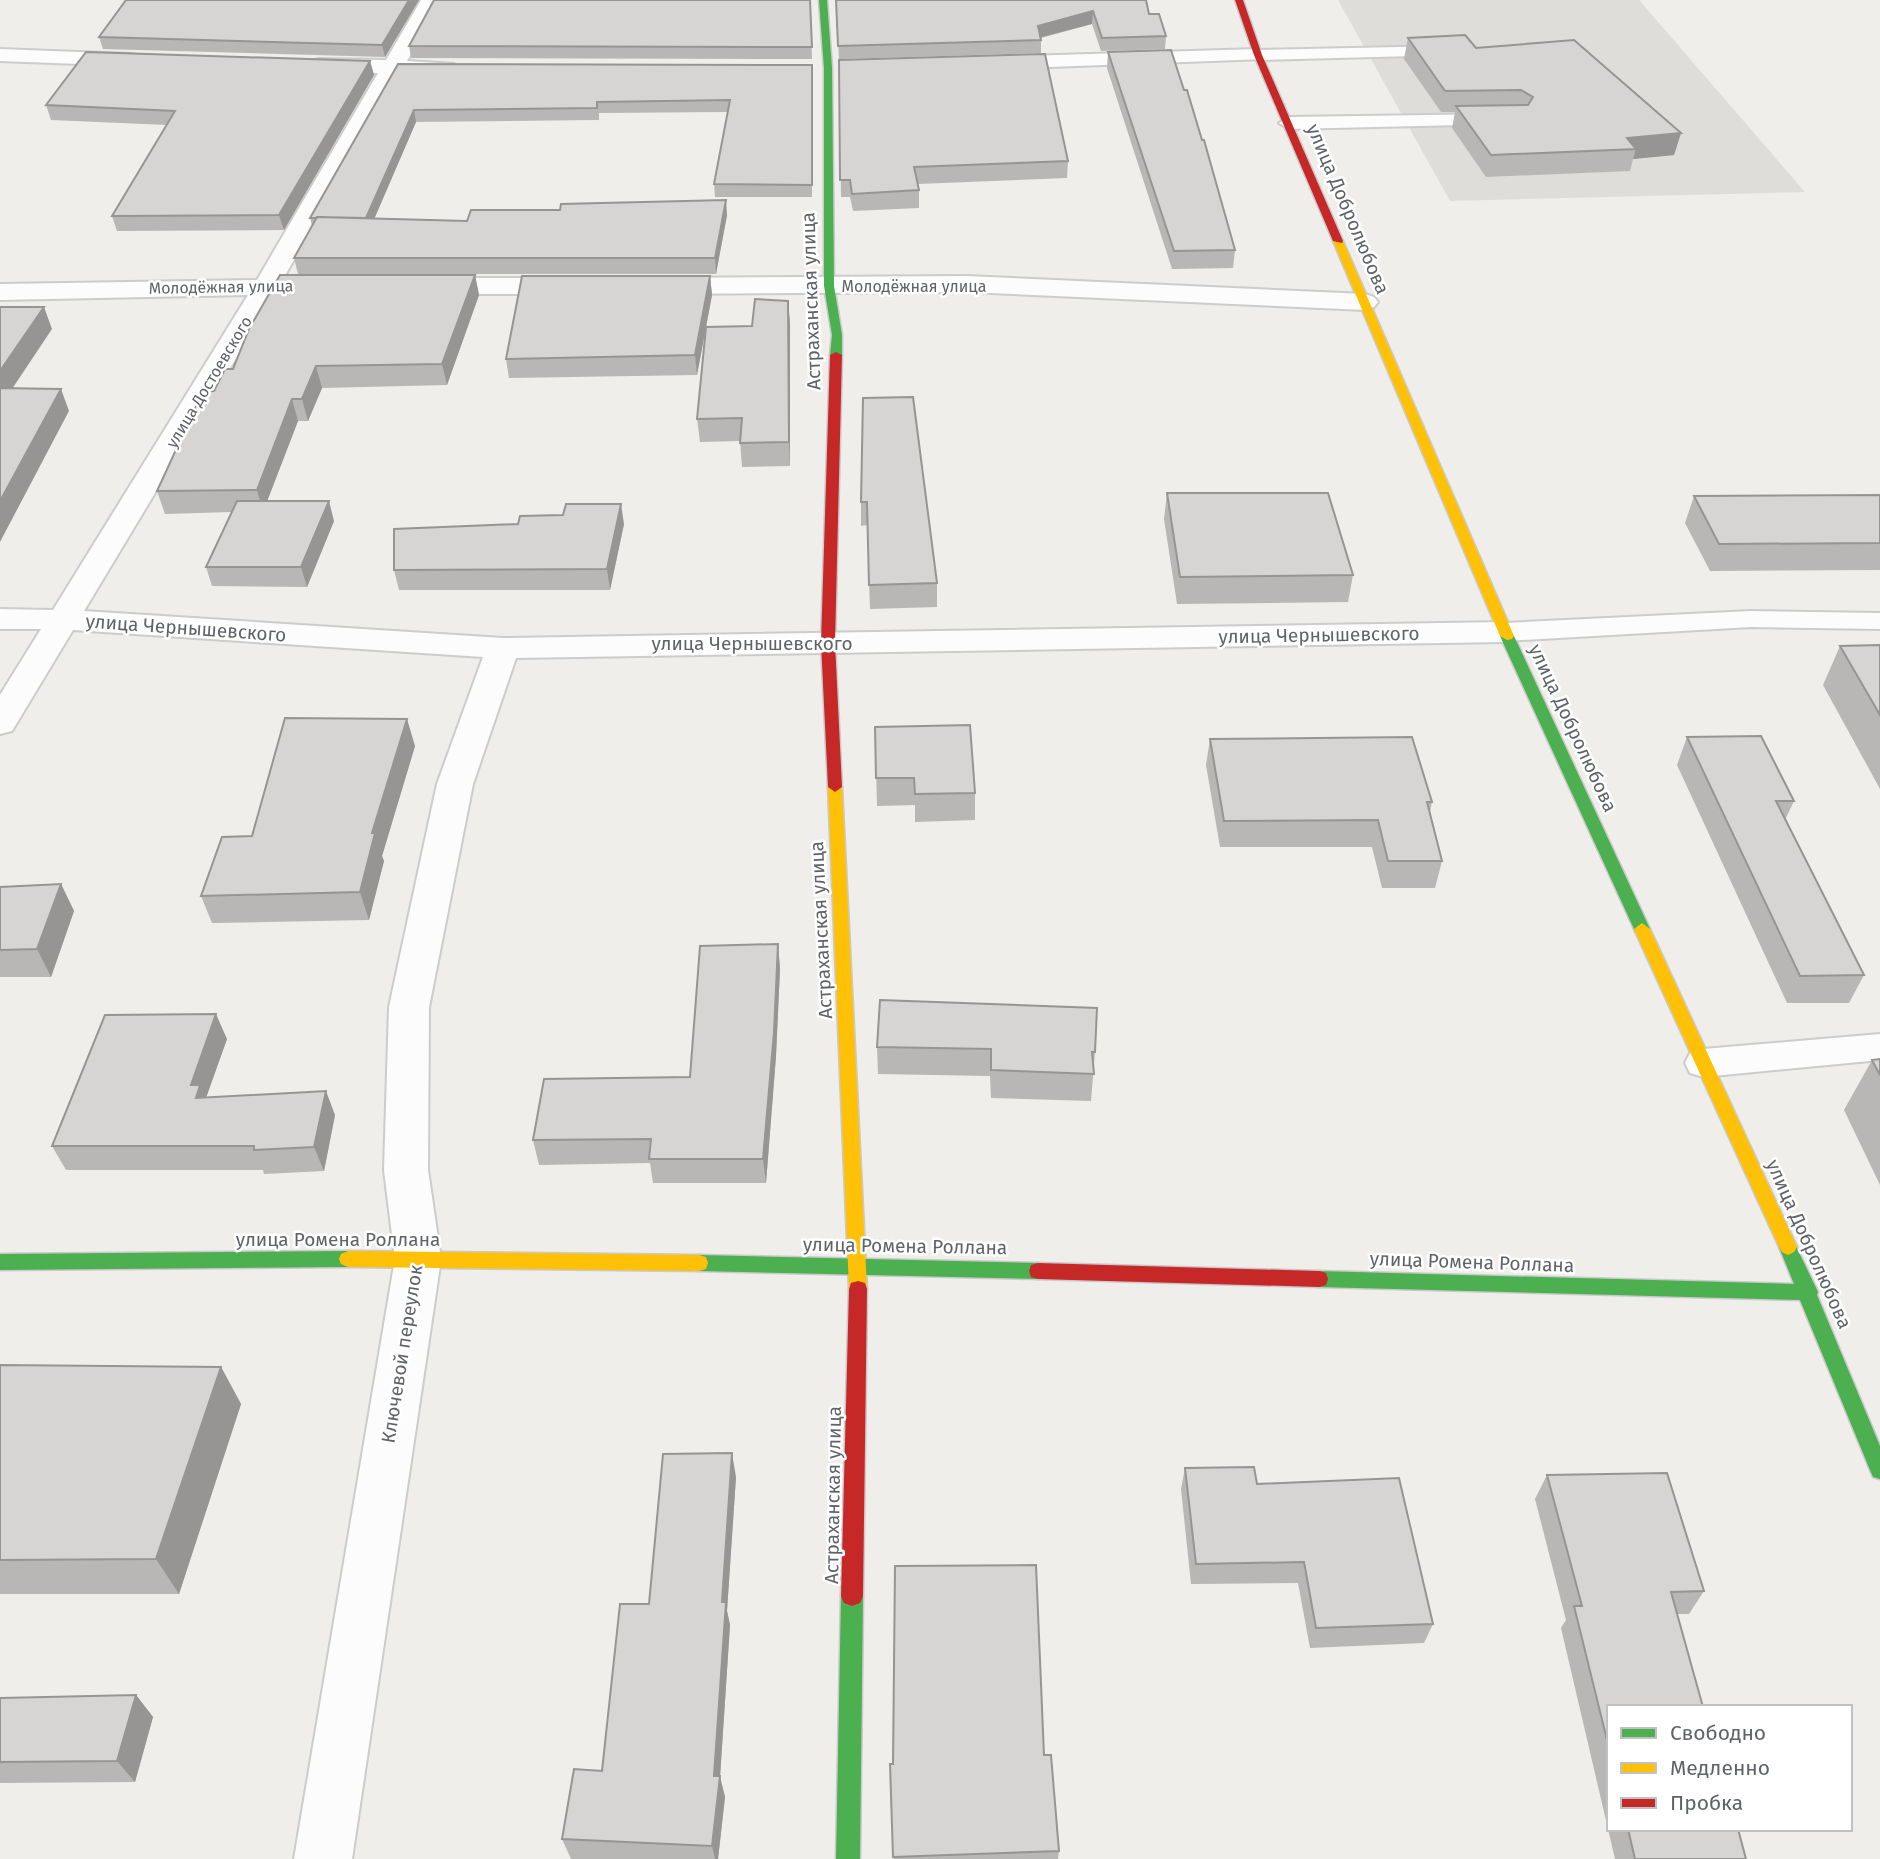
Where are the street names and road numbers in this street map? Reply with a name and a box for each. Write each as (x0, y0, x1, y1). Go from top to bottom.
street label: улица Добролюбова (1302, 120, 1394, 298)
street label: Астраханская улица (796, 212, 826, 390)
street label: Молодёжная улица (148, 276, 294, 298)
street label: Молодёжная улица (842, 277, 986, 296)
street label: улица Достоевского (162, 313, 256, 451)
street label: улица Чернышевского (85, 610, 287, 646)
street label: улица Чернышевского (1218, 622, 1420, 648)
street label: улица Чернышевского (651, 632, 853, 655)
street label: улица Добролюбова (1524, 640, 1622, 816)
street label: Астраханская улица (805, 841, 837, 1019)
street label: улица Добролюбова (1761, 1156, 1857, 1332)
street label: улица Ромена Роллана (236, 1228, 440, 1251)
street label: улица Ромена Роллана (803, 1233, 1007, 1259)
street label: улица Ромена Роллана (1369, 1247, 1575, 1277)
street label: Ключевой переулок (377, 1263, 427, 1445)
street label: Астраханская улица (820, 1406, 846, 1584)

